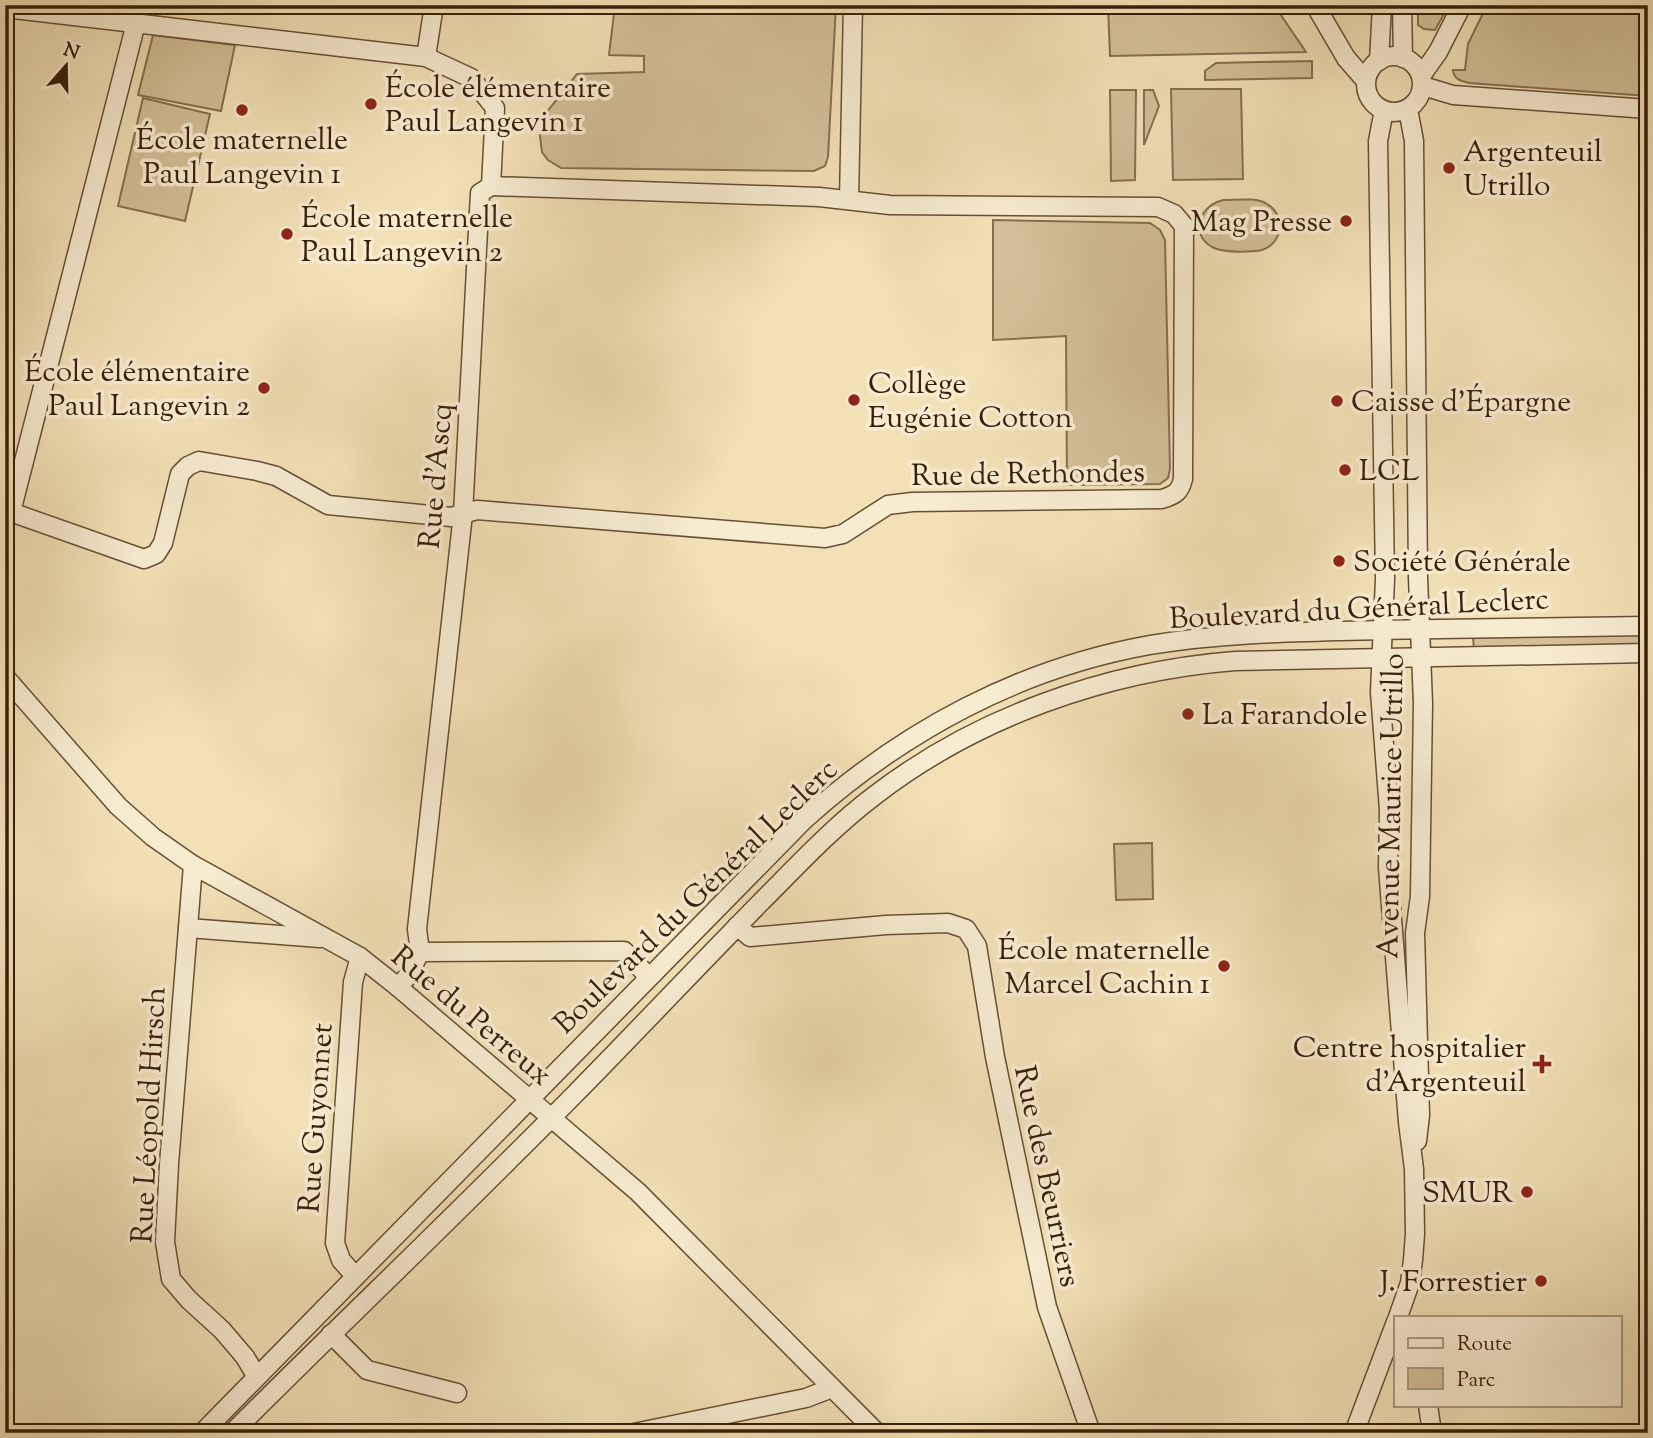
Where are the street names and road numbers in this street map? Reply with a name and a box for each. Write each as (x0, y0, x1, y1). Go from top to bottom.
street label: Rue d'Ascq (410, 401, 465, 551)
street label: Rue de Rethondes (911, 452, 1145, 499)
street label: Boulevard du Général Leclerc (1168, 579, 1550, 642)
street label: Avenue Maurice Utrillo (1368, 653, 1417, 959)
street label: Boulevard du Général Leclerc (545, 750, 848, 1045)
street label: Rue du Perreux (381, 937, 560, 1097)
street label: Rue Léopold Hirsch (122, 985, 179, 1245)
street label: Rue Guyonnet (289, 1022, 346, 1215)
street label: Rue des Beurriers (1001, 1062, 1090, 1291)

